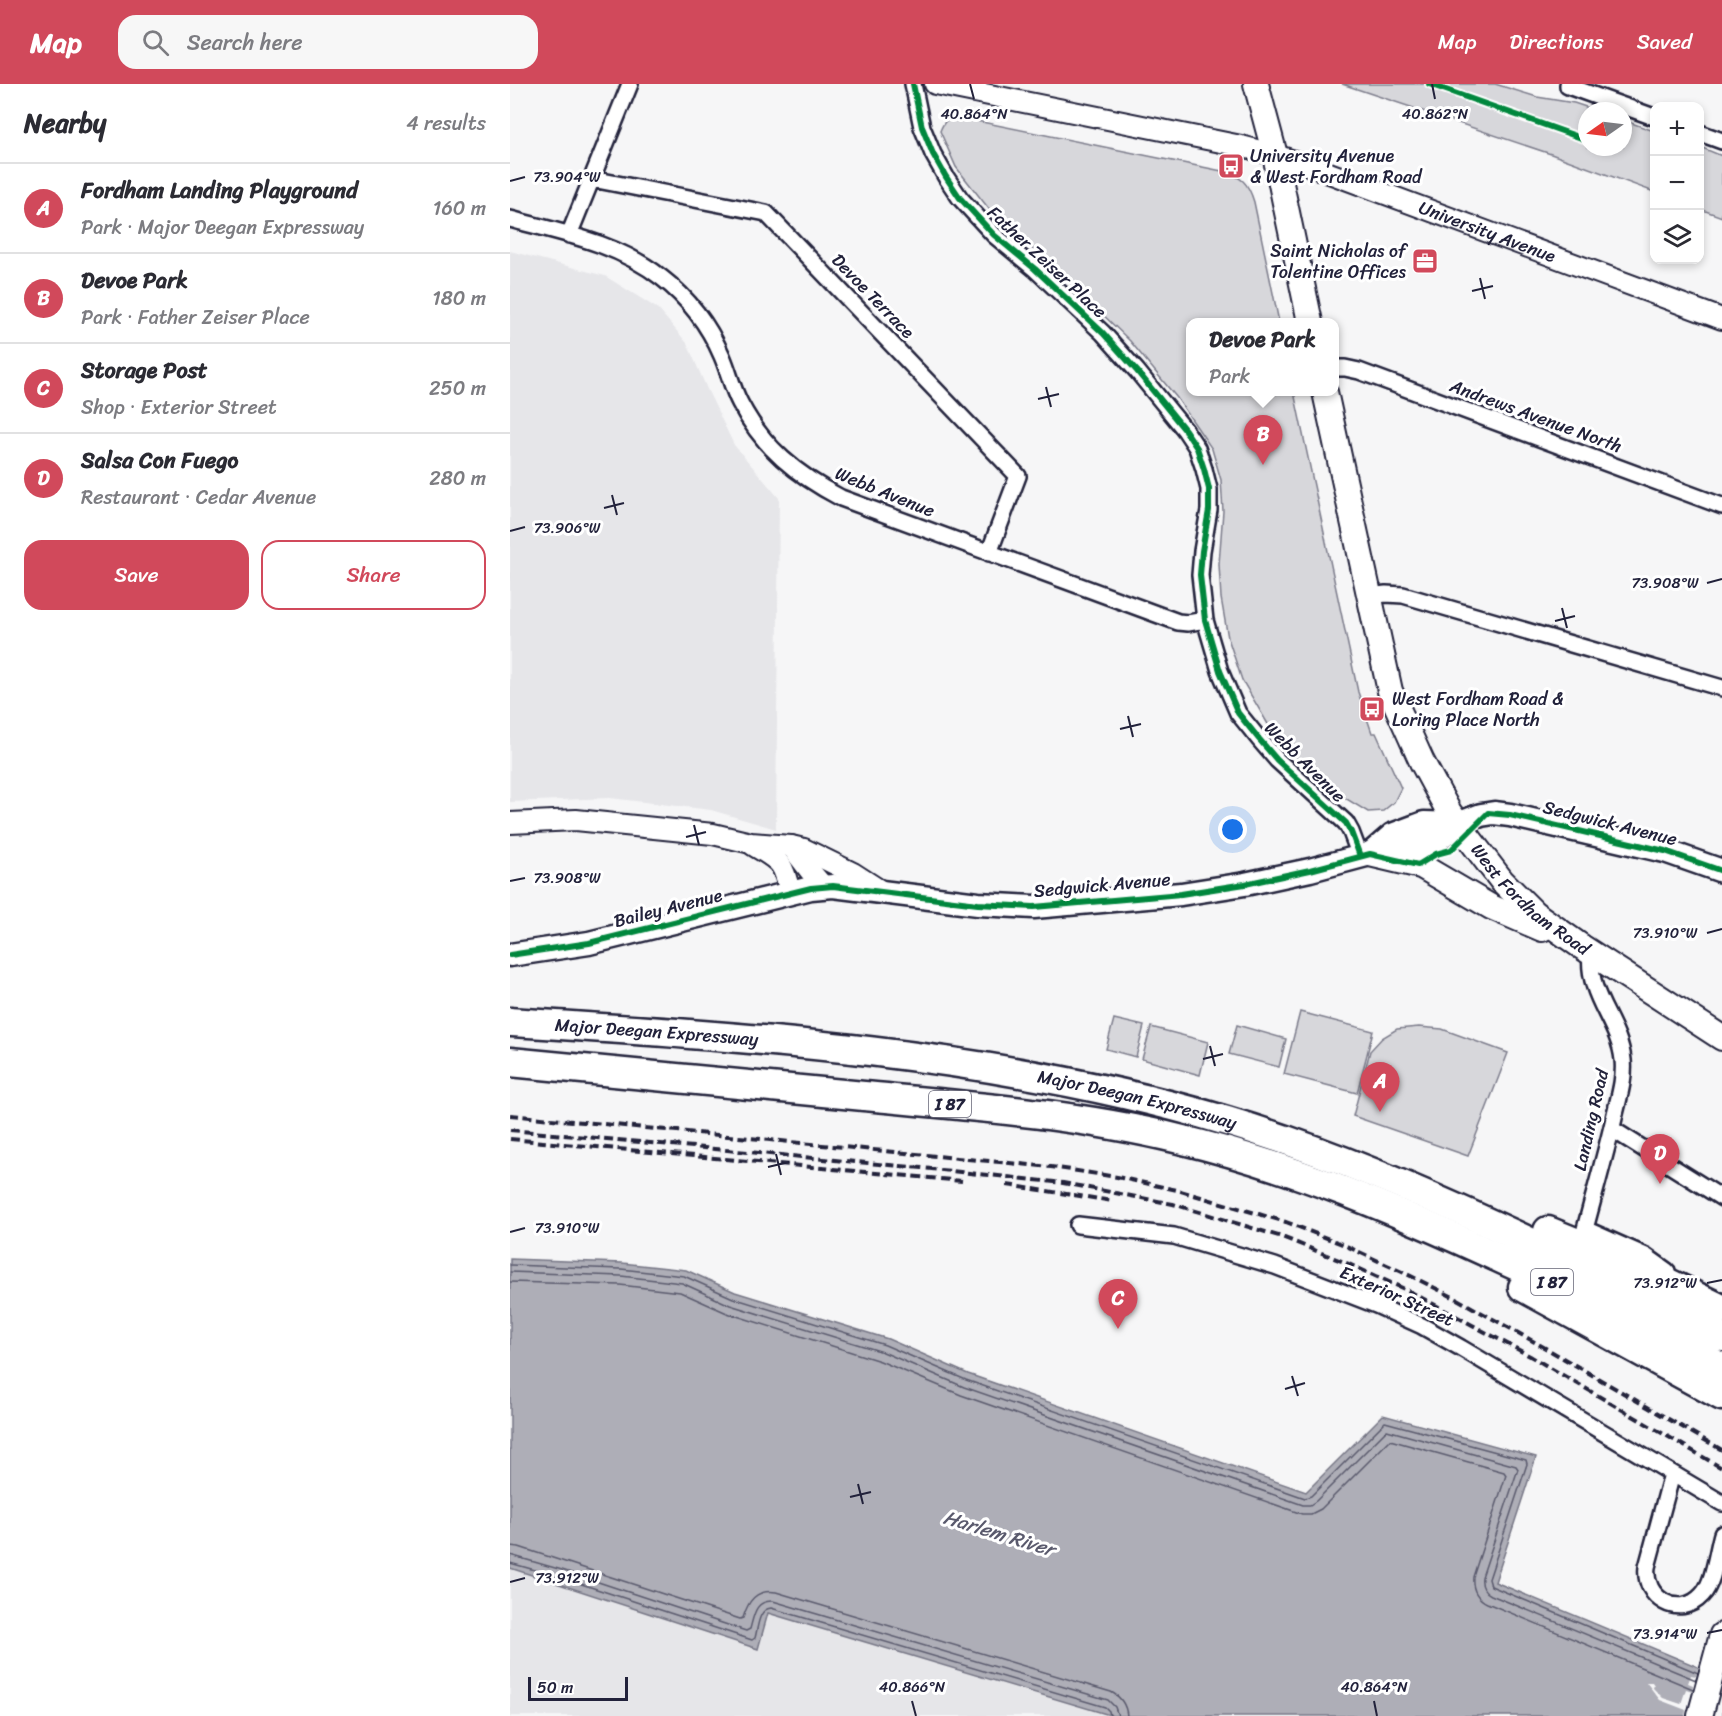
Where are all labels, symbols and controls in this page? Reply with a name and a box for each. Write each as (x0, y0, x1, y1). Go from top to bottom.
search box (118, 15, 538, 69)
text: Map (30, 18, 82, 67)
text: Search here (187, 23, 303, 62)
text: Map (1438, 23, 1476, 61)
text: Directions (1509, 23, 1604, 61)
text: Saved (1637, 23, 1692, 61)
icon: search (139, 26, 172, 59)
text: Nearby (24, 100, 106, 146)
text: 40.864°N (940, 101, 1008, 127)
text: 40.862°N (1402, 101, 1469, 127)
north arrow (1578, 102, 1632, 156)
map controls (1650, 102, 1704, 264)
button: + (1650, 102, 1704, 156)
text: 4 results (406, 106, 486, 141)
place label: University Avenue & West Fordham Road (1250, 140, 1423, 193)
bus stop icon: University Avenue & West Fordham Road (1216, 151, 1246, 181)
button: − (1650, 156, 1704, 210)
text: 73.904°W (533, 164, 601, 190)
text: Fordham Landing Playground (81, 171, 358, 210)
text: A (37, 191, 50, 226)
text: 160 m (433, 191, 486, 226)
street label: University Avenue (1414, 192, 1561, 272)
street label: Father Zeiser Place (980, 198, 1114, 326)
text: Park · Major Deegan Expressway (81, 210, 364, 245)
button: layers (1650, 210, 1704, 264)
place label: Saint Nicholas of Tolentine Offices (1270, 235, 1409, 288)
street label: Devoe Terrace (823, 245, 923, 347)
office icon: Saint Nicholas of Tolentine Offices (1410, 246, 1440, 276)
text: Devoe Park (81, 261, 188, 300)
text: B (37, 281, 50, 316)
text: 180 m (432, 281, 486, 316)
text: Park · Father Zeiser Place (81, 300, 310, 335)
popup (1186, 318, 1339, 396)
text: Devoe Park (1209, 320, 1316, 359)
text: Storage Post (81, 351, 207, 390)
text: Park (1209, 359, 1250, 394)
street label: Andrews Avenue North (1444, 370, 1627, 462)
text: C (37, 371, 50, 406)
text: 250 m (429, 371, 486, 406)
text: Shop · Exterior Street (81, 390, 277, 425)
pin: B (1244, 416, 1282, 465)
text: Salsa Con Fuego (81, 441, 238, 480)
street label: Webb Avenue (830, 457, 940, 527)
text: D (38, 461, 49, 496)
text: 280 m (429, 461, 486, 496)
text: Restaurant · Cedar Avenue (81, 480, 316, 515)
text: 73.906°W (534, 515, 601, 541)
button: Save (24, 540, 249, 610)
button: Share (261, 540, 486, 610)
text: 73.908°W (1631, 570, 1699, 596)
place label: West Fordham Road & Loring Place North (1392, 683, 1563, 736)
bus stop icon: West Fordham Road & Loring Place North (1357, 694, 1387, 724)
street label: Webb Avenue (1256, 713, 1354, 811)
street label: Sedgwick Avenue (1540, 791, 1680, 855)
your location (1218, 815, 1247, 844)
street label: West Fordham Road (1462, 836, 1598, 965)
street label: Sedgwick Avenue (1032, 863, 1172, 907)
text: 73.908°W (533, 865, 601, 891)
street label: Bailey Avenue (610, 879, 726, 937)
text: 73.910°W (1633, 920, 1698, 946)
street label: Major Deegan Expressway (554, 1009, 760, 1056)
street label: Major Deegan Expressway (1035, 1060, 1241, 1139)
pin: A (1360, 1062, 1400, 1112)
street label: Landing Road (1564, 1065, 1619, 1174)
road number: I 87 (929, 1091, 971, 1117)
pin: D (1640, 1134, 1680, 1184)
text: 73.910°W (535, 1215, 600, 1241)
street label: Exterior Street (1335, 1256, 1460, 1336)
road number: I 87 (1531, 1269, 1573, 1295)
text: 73.912°W (1633, 1270, 1697, 1296)
pin: C (1098, 1280, 1138, 1329)
water label: Harlem River (939, 1500, 1062, 1568)
text: 73.912°W (535, 1565, 599, 1591)
text: 73.914°W (1633, 1621, 1698, 1647)
text: 50 m (537, 1673, 573, 1702)
scale bar (528, 1674, 628, 1702)
text: 40.866°N (879, 1674, 946, 1700)
text: 40.864°N (1340, 1674, 1408, 1700)

